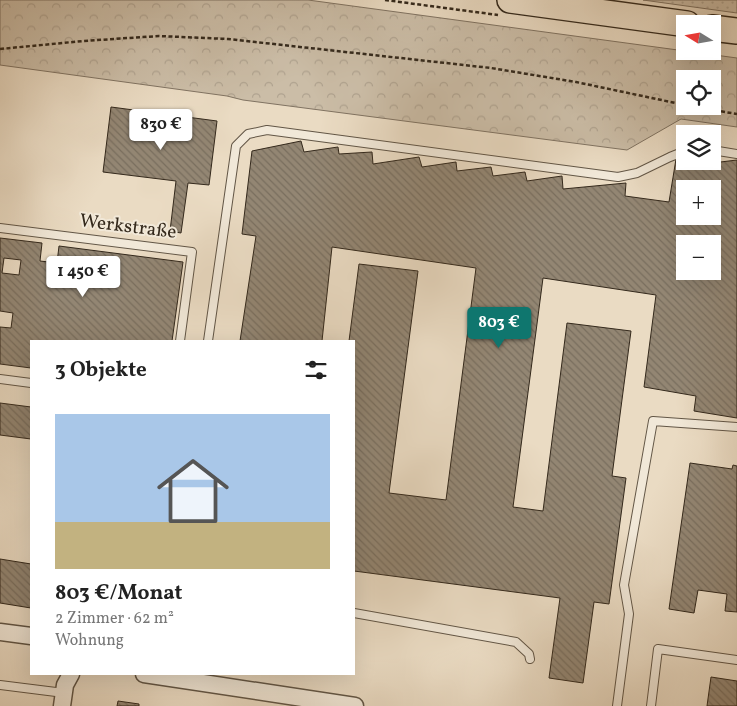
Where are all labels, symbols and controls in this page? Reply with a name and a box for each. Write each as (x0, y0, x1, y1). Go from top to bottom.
north arrow (676, 15, 721, 60)
map controls (676, 15, 721, 280)
button: locate (676, 70, 721, 115)
pin: 830 € (126, 108, 196, 151)
text: 830 € (140, 114, 182, 136)
button: layers (676, 125, 721, 170)
button: + (676, 180, 721, 225)
street label: Werkstraße (78, 208, 178, 246)
button: − (676, 235, 721, 280)
pin: 1 450 € (37, 256, 129, 298)
text: 1 450 € (57, 261, 109, 283)
pin: 803 € (464, 306, 534, 349)
text: 803 € (478, 312, 520, 334)
text: 3 Objekte (55, 356, 147, 385)
icon: filters (302, 356, 330, 384)
icon: home (148, 446, 238, 536)
text: 803 €/Monat (55, 579, 182, 608)
text: 2 Zimmer · 62 m² (55, 608, 174, 630)
text: Wohnung (55, 630, 124, 652)

